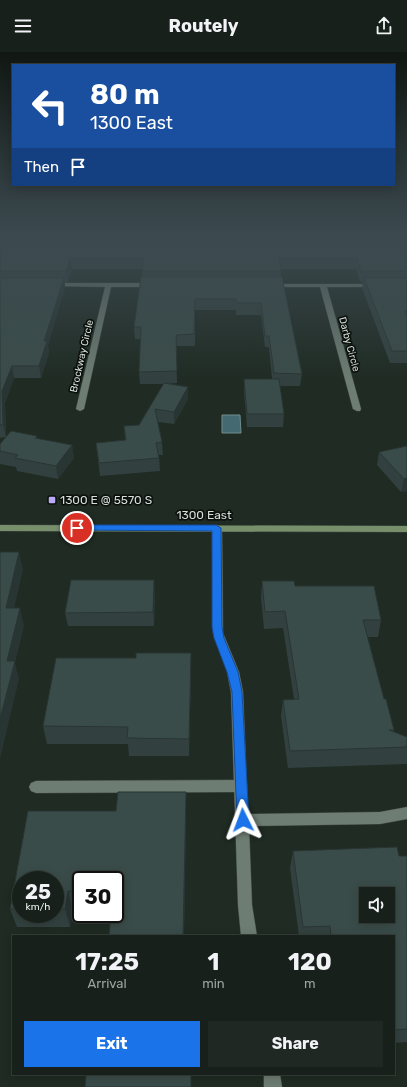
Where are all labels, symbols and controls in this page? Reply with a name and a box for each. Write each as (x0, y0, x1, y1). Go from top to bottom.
icon: menu (12, 15, 34, 37)
text: Routely (169, 15, 238, 37)
icon: share (373, 15, 395, 37)
text: 80 m (90, 78, 160, 111)
icon: left (24, 80, 76, 132)
text: 1300 East (90, 112, 173, 134)
icon: arrive (67, 156, 89, 178)
text: Then (24, 158, 59, 176)
street label: Darby Circle (336, 316, 362, 373)
street label: Brockway Circle (68, 318, 96, 394)
place label: 1300 E @ 5570 S (60, 493, 152, 507)
marker: 1300 E @ 5570 S (47, 495, 57, 505)
street label: 1300 East (176, 508, 232, 522)
pin (60, 511, 94, 545)
icon: arrive (66, 517, 88, 539)
position arrow (222, 799, 264, 841)
speed limit sign: 30 (72, 871, 124, 923)
text: 25 (25, 880, 51, 904)
map controls (359, 887, 395, 923)
button: sound (359, 887, 395, 923)
text: km/h (26, 901, 50, 913)
text: 17:25 (75, 948, 139, 976)
text: 1 (208, 948, 219, 976)
text: 120 (288, 948, 332, 976)
text: Arrival (88, 976, 127, 991)
text: min (202, 976, 225, 991)
text: m (304, 976, 316, 991)
button: Exit (24, 1021, 200, 1067)
button: Share (208, 1021, 383, 1067)

